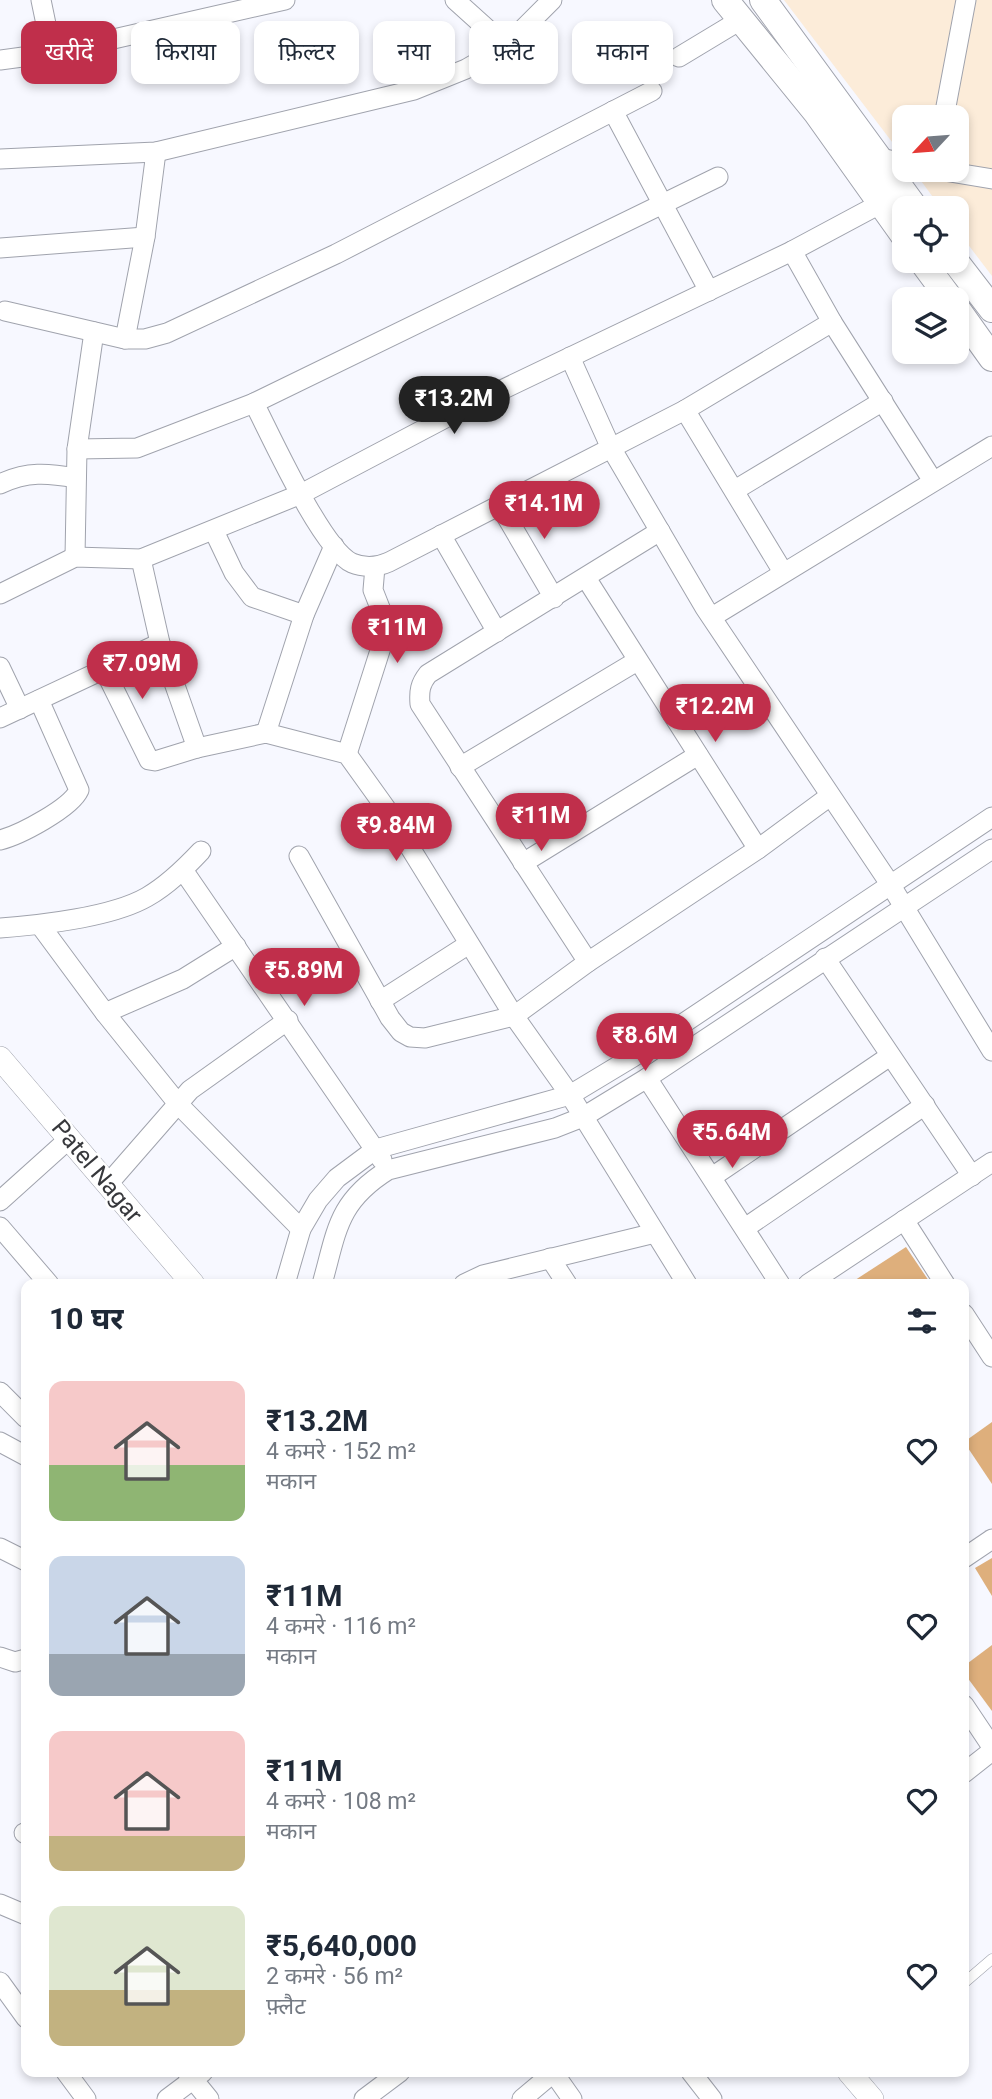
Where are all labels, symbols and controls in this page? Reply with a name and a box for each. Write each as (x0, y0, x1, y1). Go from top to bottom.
chip: खरीदें (21, 21, 117, 84)
chip: किराया (131, 21, 240, 84)
chip: फ़िल्टर (254, 21, 359, 84)
chip: नया (373, 21, 455, 84)
chip: फ़्लैट (469, 21, 558, 84)
chip: मकान (572, 21, 673, 84)
north arrow (892, 105, 970, 182)
map controls (892, 105, 969, 364)
button: locate (892, 196, 969, 273)
button: layers (892, 287, 969, 364)
pin: ₹13.2M (397, 376, 511, 436)
text: ₹13.2M (415, 385, 493, 412)
pin: ₹14.1M (487, 482, 601, 541)
text: ₹14.1M (505, 490, 583, 517)
pin: ₹11M (356, 606, 438, 665)
text: ₹11M (368, 614, 426, 641)
pin: ₹7.09M (85, 642, 199, 701)
text: ₹7.09M (103, 650, 181, 677)
pin: ₹12.2M (658, 684, 772, 744)
text: ₹12.2M (676, 693, 754, 720)
pin: ₹11M (500, 794, 582, 853)
text: ₹11M (512, 802, 570, 829)
pin: ₹9.84M (339, 804, 453, 863)
text: ₹9.84M (357, 812, 435, 839)
pin: ₹5.89M (247, 948, 361, 1008)
text: ₹5.89M (265, 957, 343, 984)
pin: ₹8.6M (596, 1014, 694, 1073)
text: ₹8.6M (612, 1022, 678, 1049)
pin: ₹5.64M (675, 1110, 789, 1170)
street label: Patel Nagar (46, 1114, 148, 1228)
text: ₹5.64M (693, 1119, 771, 1146)
text: 10 घर (49, 1301, 124, 1336)
icon: filters (903, 1302, 941, 1340)
text: ₹13.2M (266, 1403, 368, 1438)
icon: home (105, 1409, 189, 1493)
icon: heart (903, 1432, 941, 1470)
text: 4 कमरे · 152 m² (266, 1438, 416, 1465)
text: मकान (266, 1468, 316, 1495)
text: ₹11M (266, 1578, 342, 1613)
icon: home (105, 1584, 189, 1668)
icon: heart (903, 1607, 941, 1645)
text: 4 कमरे · 116 m² (266, 1613, 416, 1640)
text: मकान (266, 1643, 316, 1670)
text: ₹11M (266, 1753, 342, 1788)
icon: home (105, 1759, 189, 1843)
icon: heart (903, 1782, 941, 1820)
text: 4 कमरे · 108 m² (266, 1788, 416, 1815)
text: मकान (266, 1818, 316, 1845)
text: ₹5,640,000 (266, 1928, 417, 1963)
icon: home (105, 1934, 189, 2018)
icon: heart (903, 1957, 941, 1995)
text: 2 कमरे · 56 m² (266, 1963, 403, 1990)
text: फ़्लैट (266, 1993, 306, 2020)

